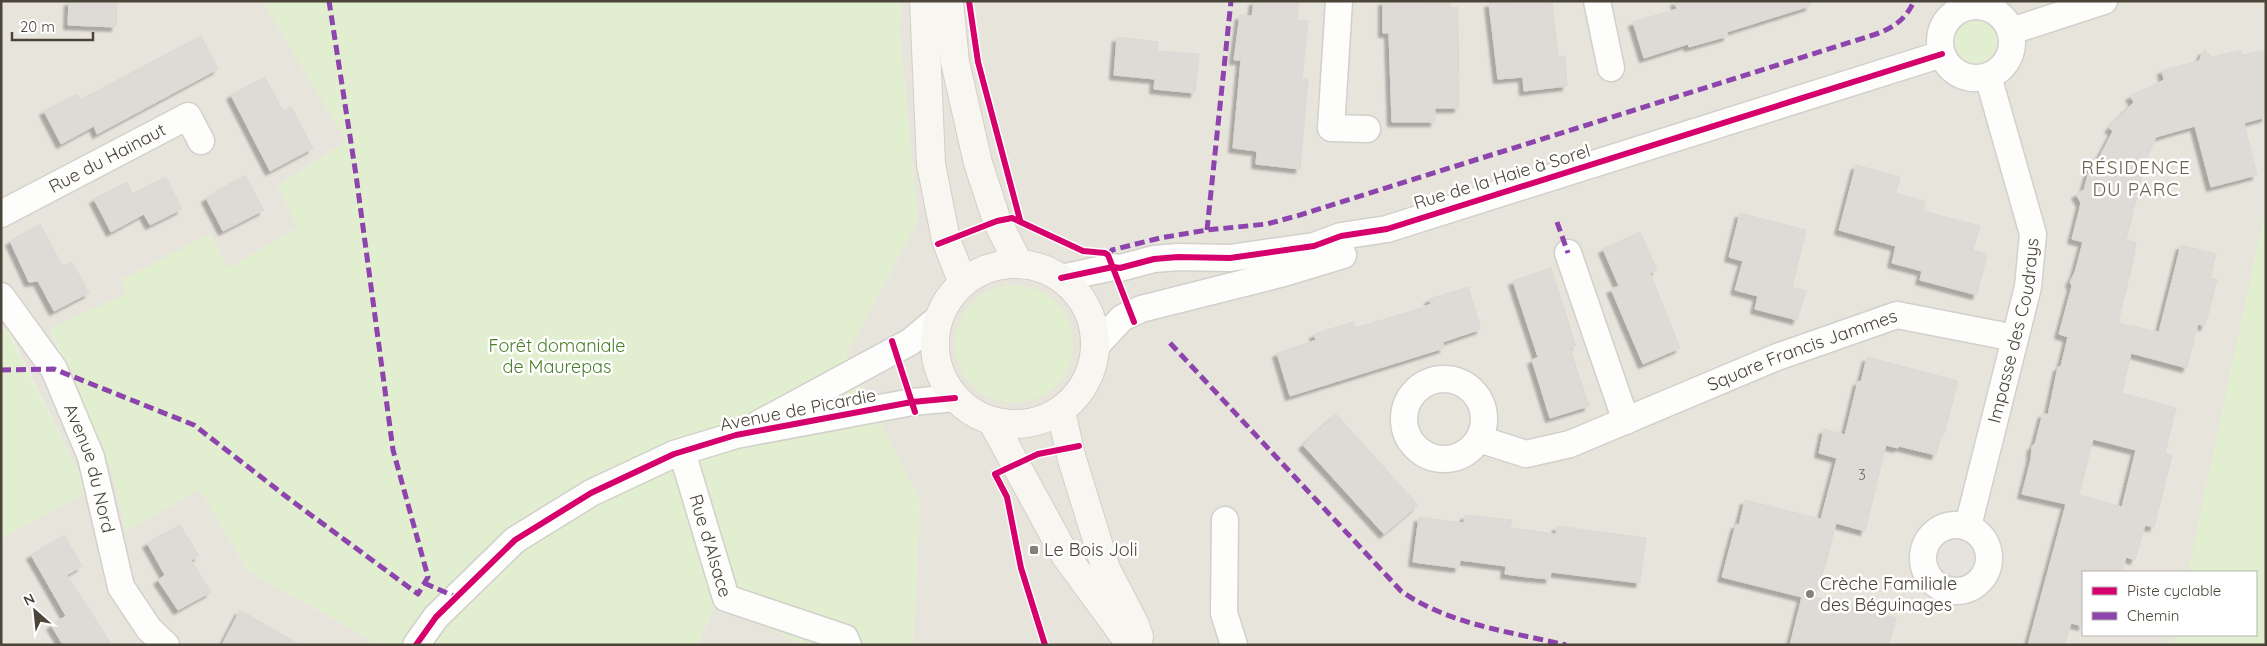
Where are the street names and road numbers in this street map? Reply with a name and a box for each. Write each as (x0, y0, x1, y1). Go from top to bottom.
street label: Rue du Hainaut (45, 118, 169, 198)
street label: Rue de la Haie à Sorel (1411, 139, 1593, 214)
street label: Impasse des Coudrays (1982, 237, 2044, 425)
street label: Square Francis Jammes (1704, 304, 1900, 396)
street label: Avenue de Picardie (718, 383, 878, 436)
street label: Avenue du Nord (59, 400, 120, 535)
street label: Rue d'Alsace (684, 491, 737, 600)

